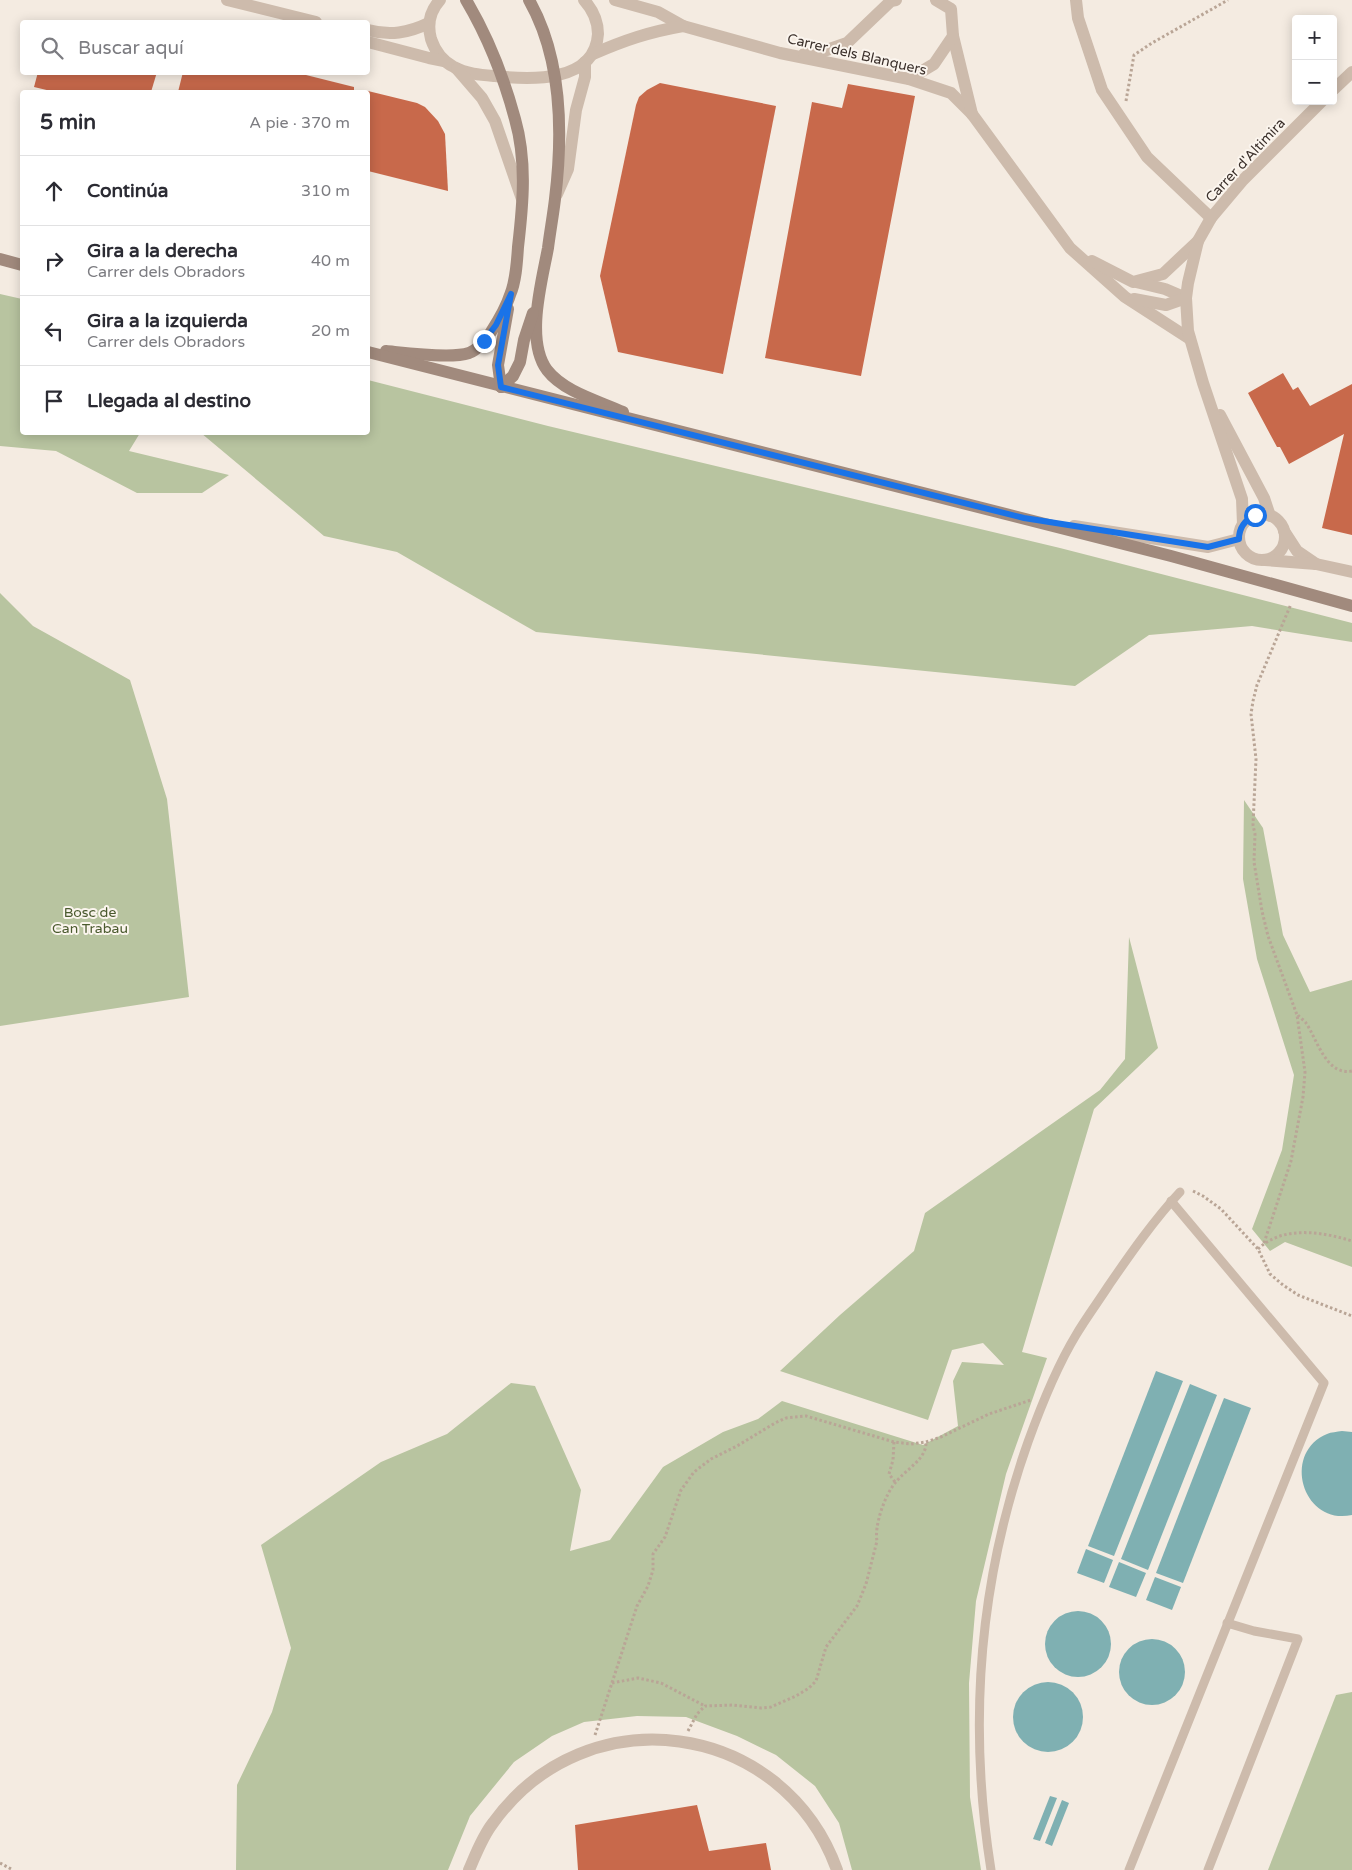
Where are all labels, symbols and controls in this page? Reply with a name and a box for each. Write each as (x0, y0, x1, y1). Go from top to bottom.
map controls (1292, 15, 1337, 105)
button: + (1292, 15, 1337, 60)
search box (20, 20, 370, 75)
street label: Carrer dels Blanquers (786, 30, 928, 79)
icon: search (38, 34, 66, 62)
text: Buscar aquí (78, 37, 184, 59)
button: − (1292, 60, 1337, 105)
text: 5 min (40, 110, 96, 135)
text: A pie · 370 m (249, 113, 350, 133)
street label: Carrer d'Altimira (1202, 115, 1289, 206)
icon: ahead (40, 177, 68, 205)
text: Continúa (87, 180, 169, 202)
text: 310 m (301, 181, 350, 201)
text: Gira a la derecha (87, 240, 238, 262)
icon: right (40, 247, 68, 275)
text: 40 m (311, 251, 350, 271)
text: Carrer dels Obradors (87, 262, 245, 282)
text: Gira a la izquierda (87, 310, 248, 332)
icon: left (40, 317, 68, 345)
text: 20 m (311, 321, 350, 341)
route end (473, 330, 496, 353)
text: Carrer dels Obradors (87, 332, 245, 352)
icon: arrive (40, 387, 68, 415)
text: Llegada al destino (87, 390, 251, 412)
route start (1244, 504, 1267, 527)
park label: Bosc de Can Trabau (52, 904, 128, 937)

